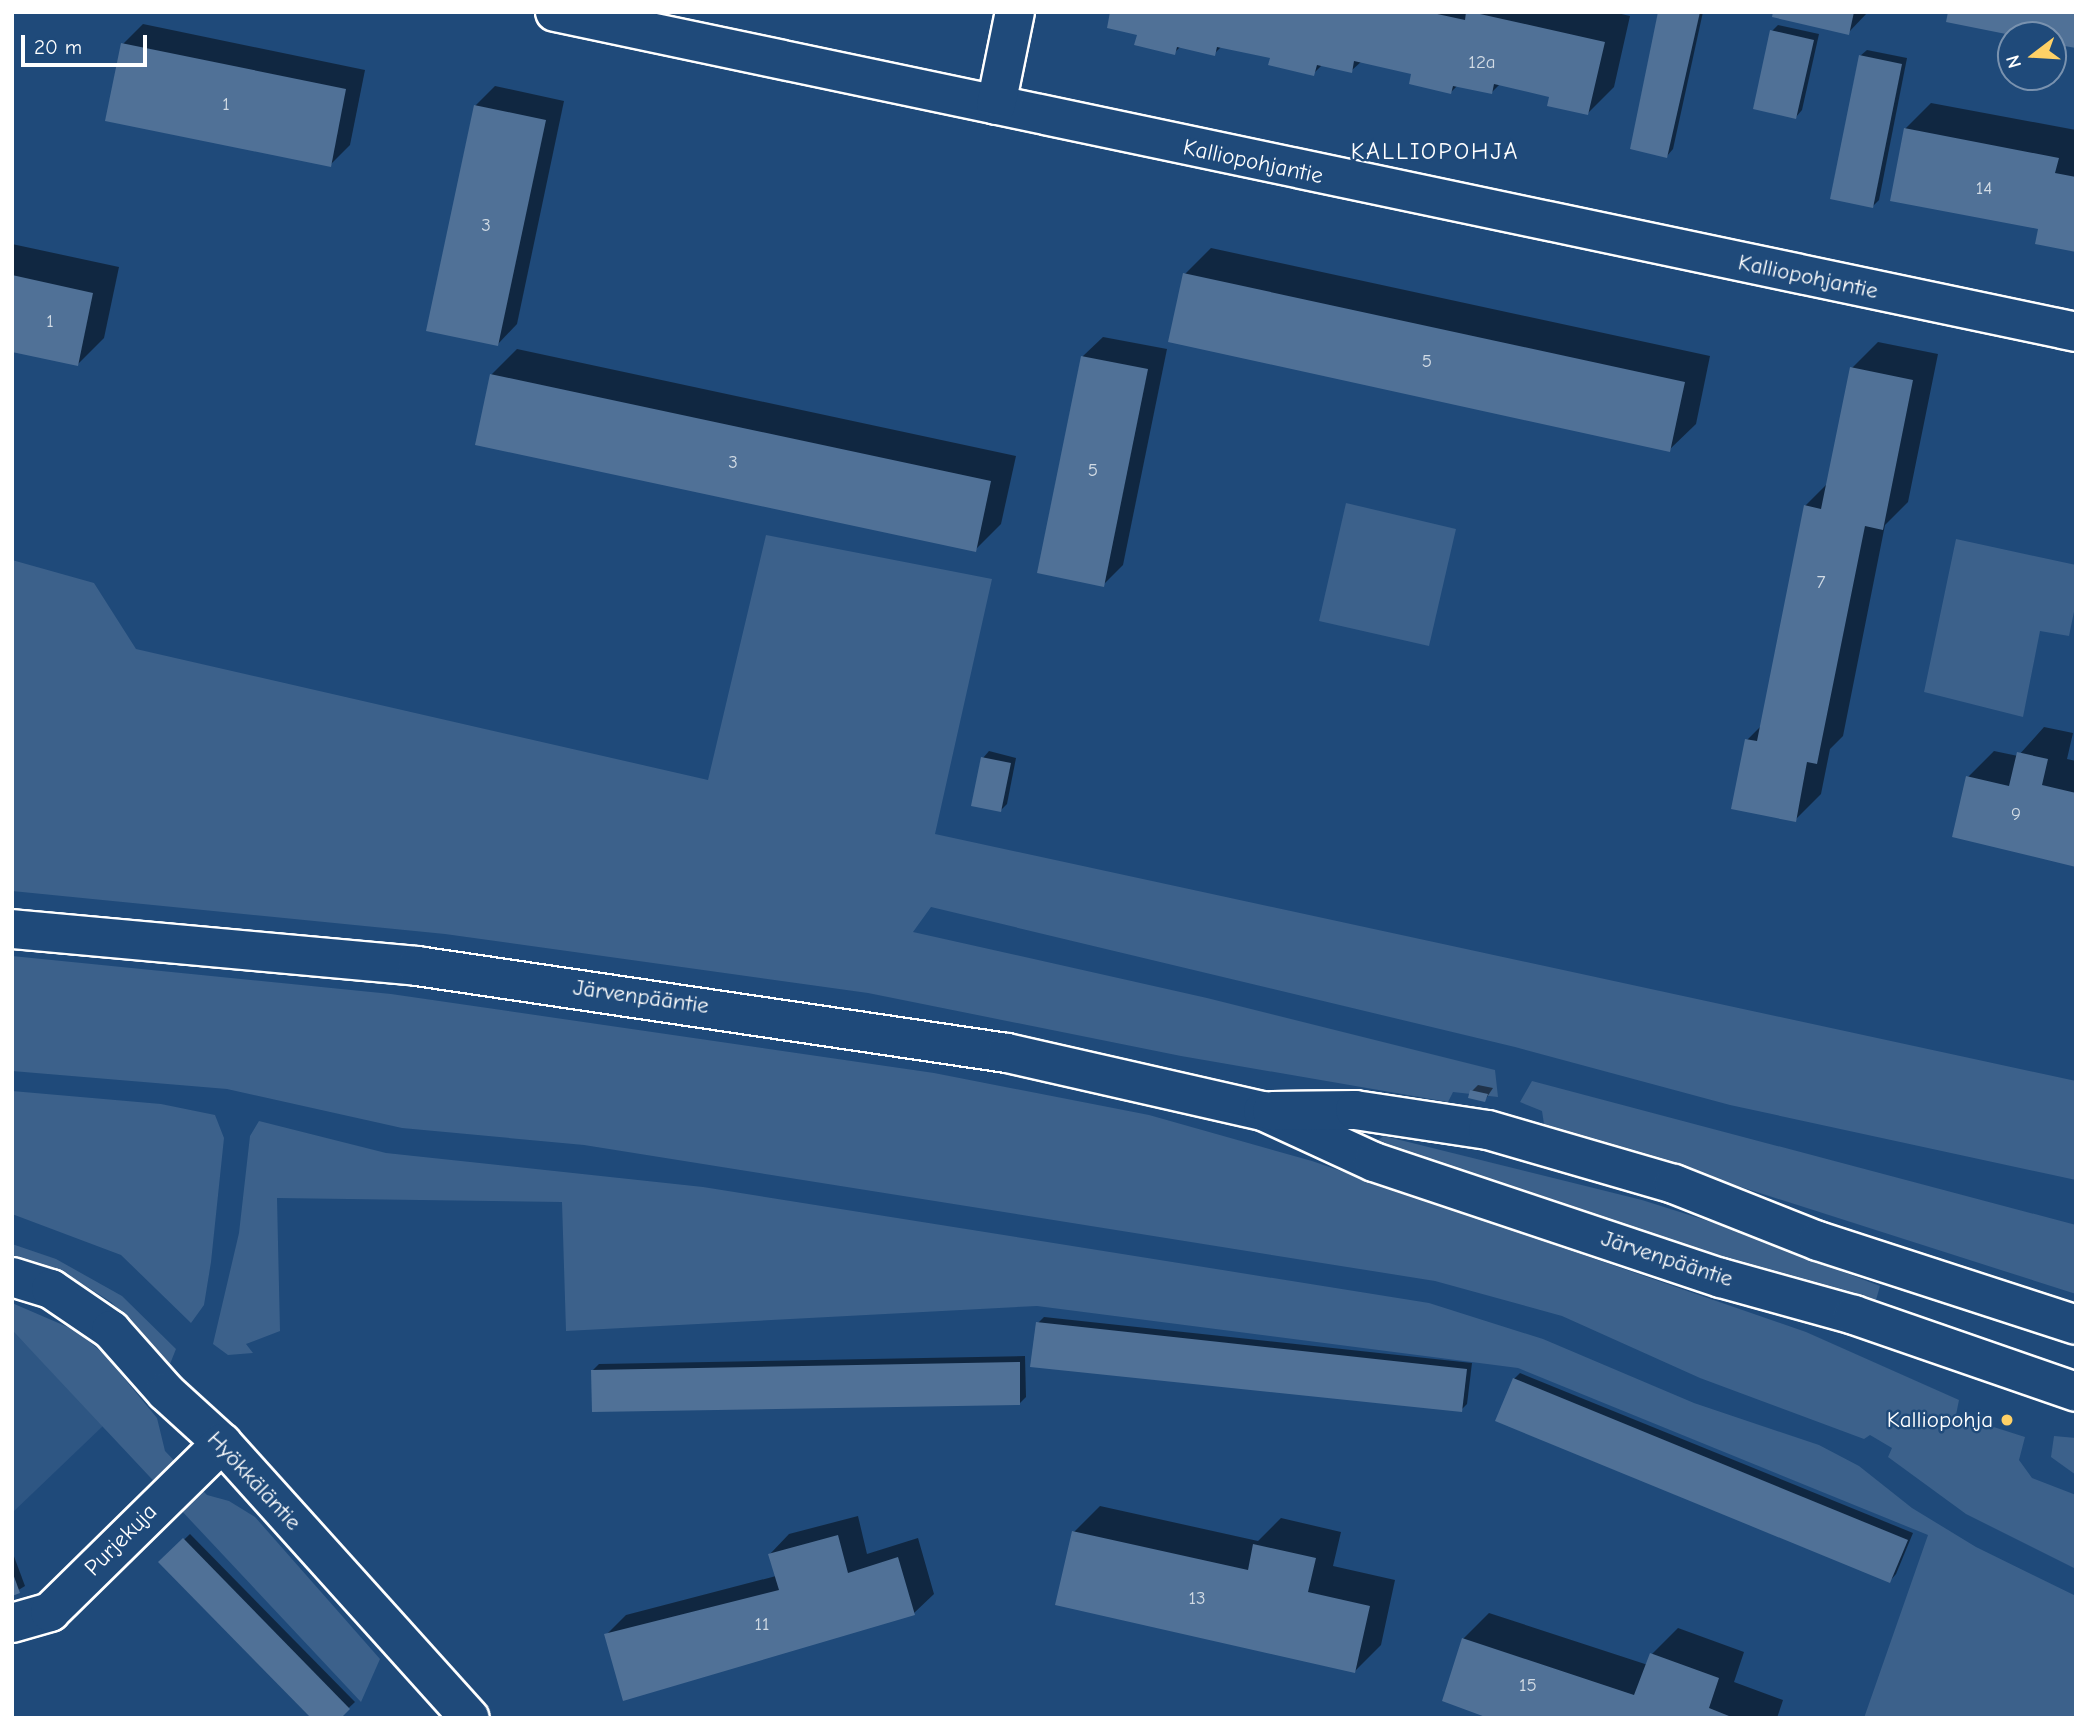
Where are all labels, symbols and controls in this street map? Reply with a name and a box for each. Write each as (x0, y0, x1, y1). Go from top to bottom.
scale bar (24, 21, 150, 65)
north arrow (1997, 21, 2067, 91)
text: 20 m (34, 35, 82, 59)
house number: 12a (1468, 52, 1496, 74)
text: N (2002, 52, 2026, 71)
house number: 1 (222, 94, 230, 116)
street label: Kalliopohjantie (1181, 134, 1325, 190)
district label: KALLIOPOHJA (1352, 138, 1518, 166)
house number: 14 (1976, 178, 1992, 200)
house number: 3 (481, 215, 491, 237)
street label: Kalliopohjantie (1736, 249, 1880, 305)
house number: 1 (46, 311, 54, 333)
house number: 5 (1422, 351, 1432, 373)
house number: 3 (728, 452, 738, 474)
house number: 5 (1088, 460, 1098, 482)
house number: 7 (1817, 572, 1825, 594)
house number: 9 (2011, 804, 2021, 826)
street label: Järvenpääntie (571, 974, 711, 1020)
street label: Järvenpääntie (1598, 1225, 1736, 1293)
place label: Kalliopohja (1887, 1406, 1993, 1434)
marker: Kalliopohja (1999, 1412, 2015, 1428)
street label: Hyökkäläntie (201, 1426, 307, 1536)
street label: Purjekuja (79, 1498, 163, 1582)
house number: 13 (1188, 1588, 1206, 1610)
house number: 11 (754, 1614, 770, 1636)
house number: 15 (1519, 1675, 1537, 1697)

